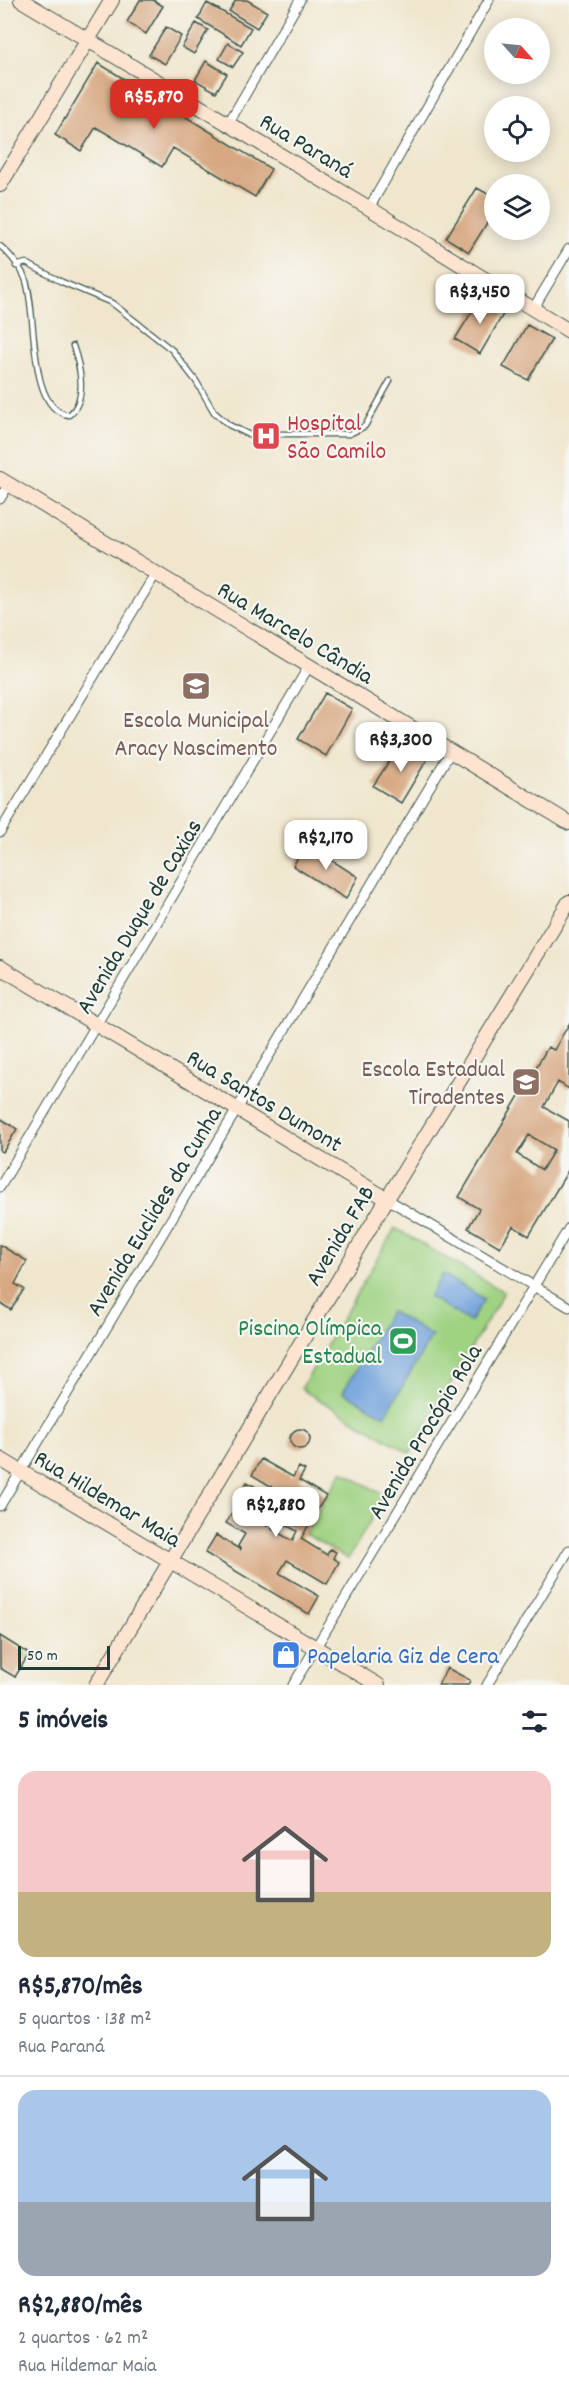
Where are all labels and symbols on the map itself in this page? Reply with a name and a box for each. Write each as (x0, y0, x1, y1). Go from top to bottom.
north arrow (484, 18, 550, 84)
pin: R$5,870 (99, 79, 209, 130)
street label: Rua Paraná (252, 106, 359, 189)
pin: R$3,450 (425, 274, 535, 325)
place label: Hospital São Camilo (287, 408, 386, 470)
hospital icon: Hospital São Camilo (250, 420, 282, 452)
street label: Rua Marcelo Cândia (210, 574, 380, 695)
school or university icon: Escola Municipal Aracy Nascimento (180, 670, 212, 702)
place label: Escola Municipal Aracy Nascimento (114, 705, 278, 767)
pin: R$3,300 (346, 722, 456, 773)
street label: Avenida Duque de Caxias (69, 814, 212, 1021)
pin: R$2,170 (271, 820, 381, 871)
street label: Rua Santos Dumont (179, 1042, 348, 1163)
place label: Escola Estadual Tiradentes (362, 1054, 505, 1116)
school or university icon: Escola Estadual Tiradentes (510, 1066, 542, 1098)
street label: Avenida Euclides da Cunha (79, 1101, 232, 1324)
street label: Avenida FAB (298, 1180, 385, 1293)
place label: Piscina Olímpica Estadual (238, 1313, 383, 1375)
sports icon: Piscina Olímpica Estadual (387, 1325, 419, 1357)
street label: Avenida Procópio Rola (361, 1338, 493, 1527)
street label: Rua Hildemar Maia (27, 1443, 187, 1558)
pin: R$2,880 (221, 1487, 331, 1538)
shop icon: Papelaria Giz de Cera (270, 1639, 302, 1671)
place label: Papelaria Giz de Cera (307, 1641, 500, 1675)
scale bar (18, 1643, 110, 1670)

